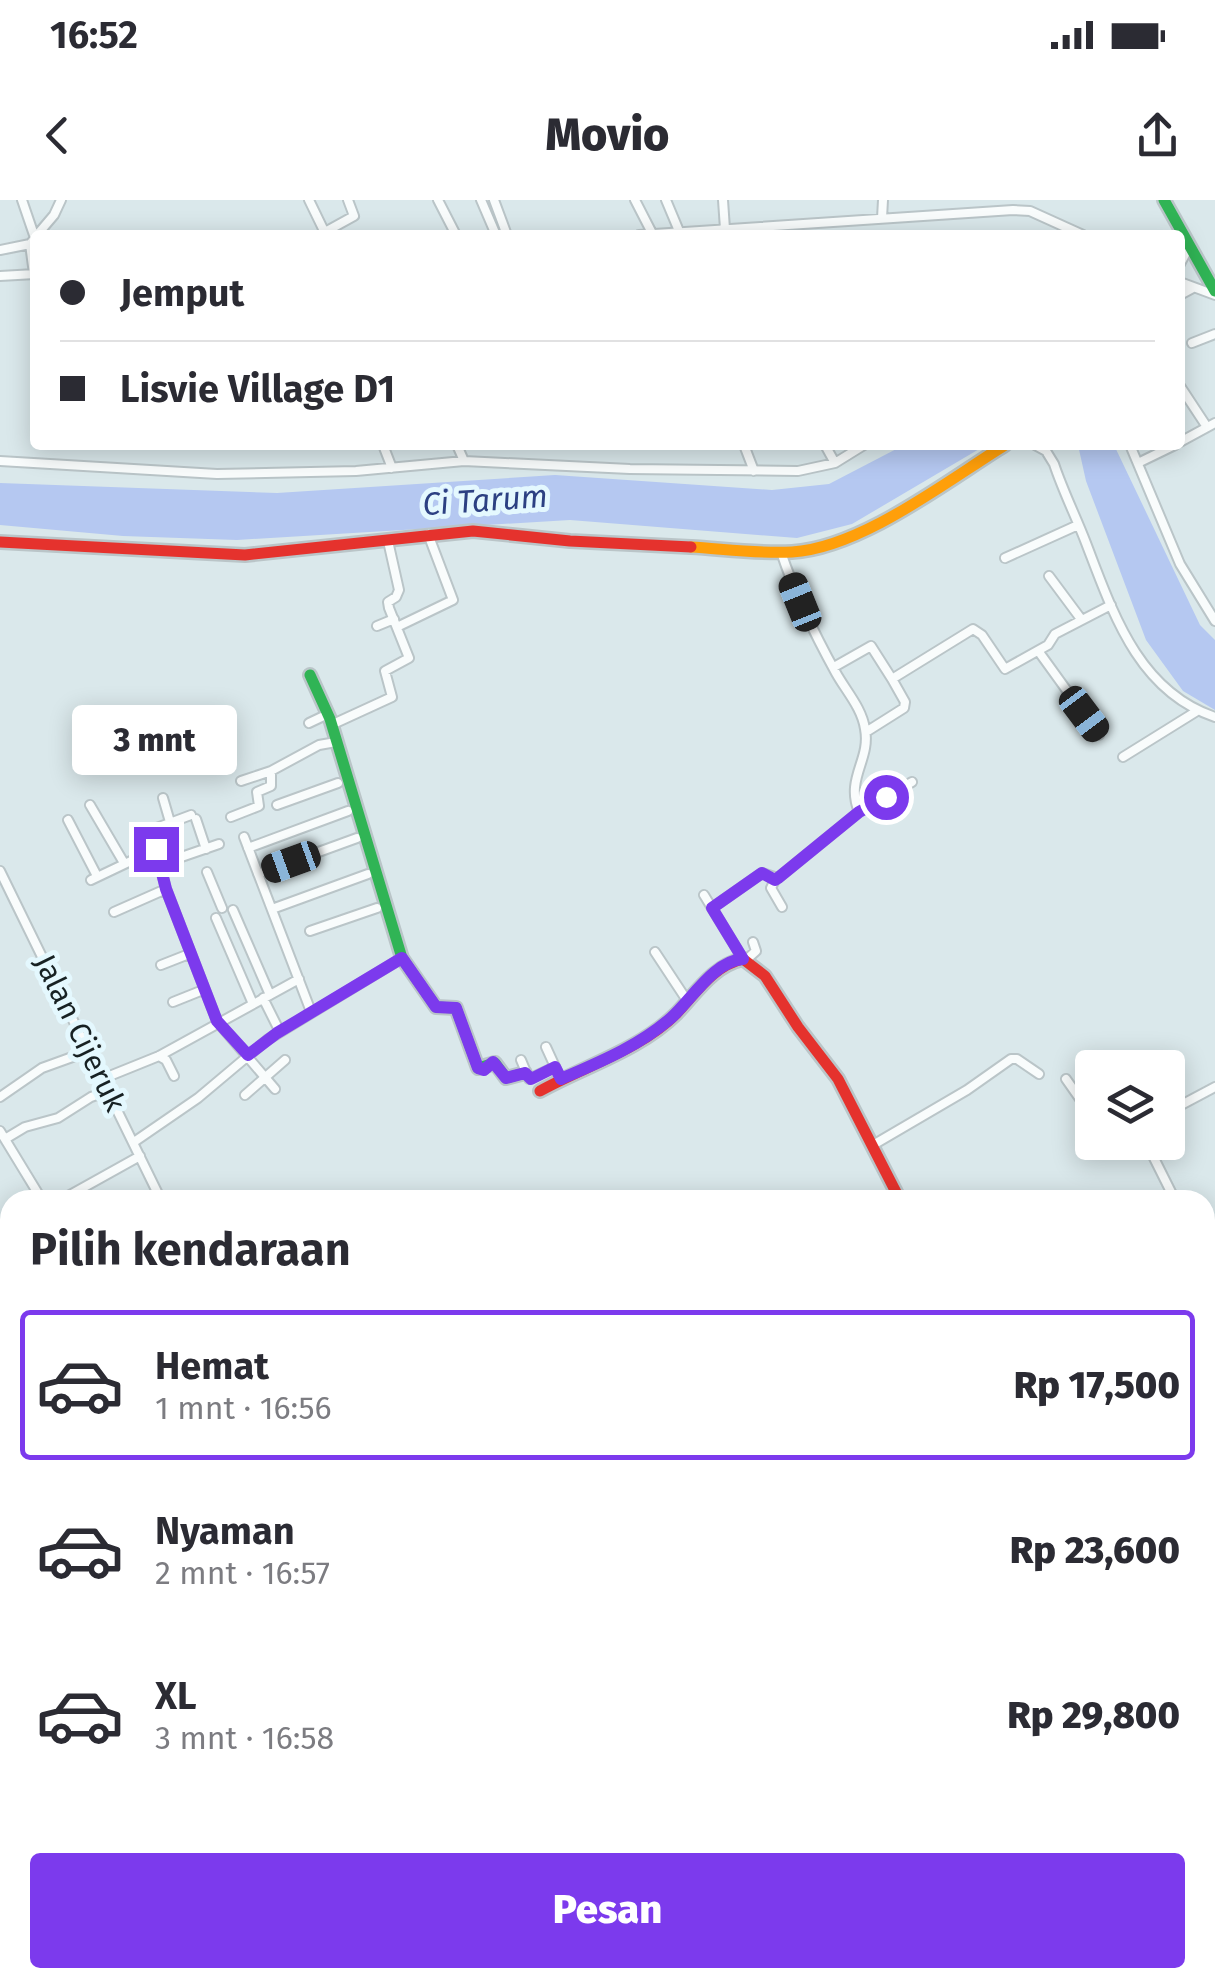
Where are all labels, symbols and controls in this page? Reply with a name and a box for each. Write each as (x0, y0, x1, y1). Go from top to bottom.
text: 16:52 (50, 12, 138, 58)
icon: back (30, 108, 85, 163)
text: Movio (546, 108, 669, 162)
icon: share (1130, 108, 1185, 163)
text: Jemput (120, 270, 244, 316)
text: Lisvie Village D1 (120, 366, 395, 412)
water label: Ci Tarum (421, 477, 549, 523)
car (775, 569, 825, 635)
car (1054, 681, 1114, 747)
callout: 3 mnt (74, 704, 238, 774)
text: 3 mnt (113, 721, 196, 759)
route start (864, 775, 909, 820)
route end (134, 827, 179, 872)
car (258, 838, 324, 886)
street label: Jalan Cijeruk (27, 949, 134, 1118)
map controls (1075, 1050, 1185, 1160)
button: layers (1075, 1050, 1185, 1160)
text: Pilih kendaraan (30, 1223, 351, 1277)
icon: car (35, 1340, 125, 1430)
text: Hemat (155, 1343, 269, 1389)
text: Rp 17,500 (1014, 1362, 1180, 1408)
text: 1 mnt · 16:56 (155, 1389, 332, 1427)
icon: car (35, 1505, 125, 1595)
text: Nyaman (155, 1508, 295, 1554)
text: Rp 23,600 (1010, 1527, 1180, 1573)
text: 2 mnt · 16:57 (155, 1554, 330, 1592)
icon: car (35, 1670, 125, 1760)
text: XL (155, 1673, 197, 1719)
text: Rp 29,800 (1007, 1692, 1180, 1738)
text: 3 mnt · 16:58 (155, 1719, 334, 1757)
button: Pesan (30, 1853, 1185, 1968)

